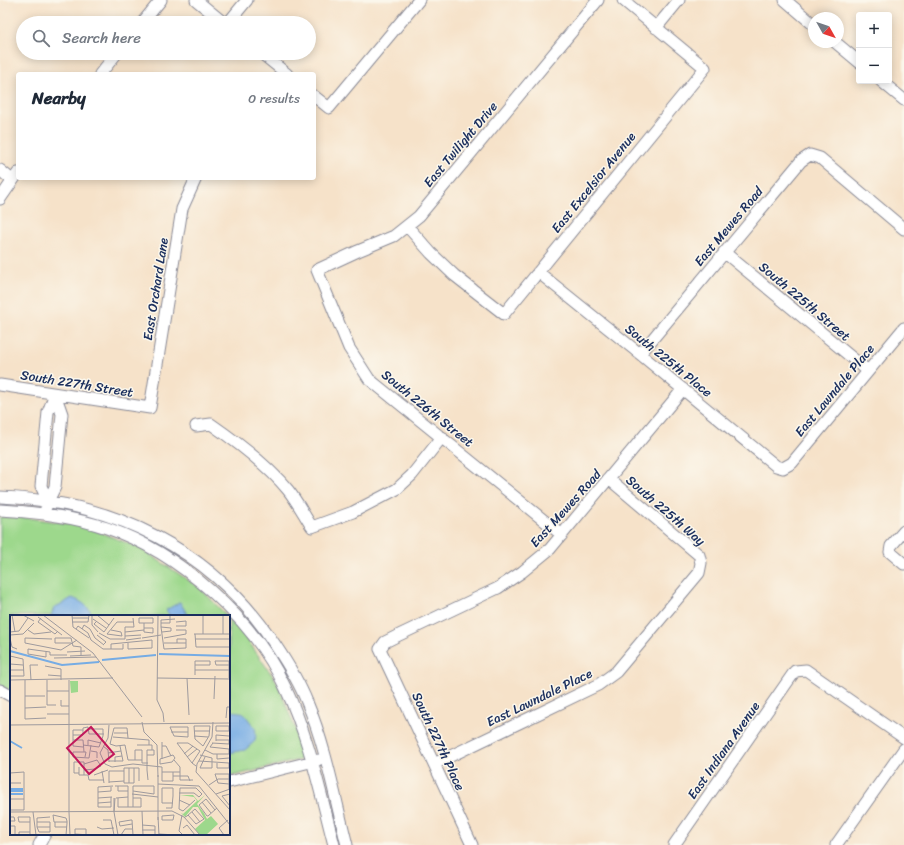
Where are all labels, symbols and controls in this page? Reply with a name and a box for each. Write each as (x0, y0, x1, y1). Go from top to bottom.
north arrow (808, 12, 844, 48)
map controls (856, 12, 892, 84)
button: + (856, 12, 892, 48)
search box (16, 16, 316, 60)
text: Search here (62, 25, 141, 51)
icon: search (30, 27, 52, 49)
button: − (856, 48, 892, 84)
text: Nearby (32, 83, 86, 113)
text: 0 results (248, 87, 300, 110)
street label: East Twilight Drive (417, 96, 504, 193)
street label: East Excelsior Avenue (545, 126, 642, 238)
street label: East Mewes Road (688, 180, 770, 271)
street label: East Orchard Lane (136, 236, 175, 342)
street label: South 225th Street (754, 256, 856, 347)
street label: South 225th Place (620, 318, 718, 403)
street label: East Lawndale Place (789, 339, 880, 442)
street label: South 227th Street (19, 363, 135, 404)
street label: South 226th Street (376, 364, 479, 453)
street label: East Mewes Road (524, 463, 608, 553)
street label: South 225th Way (621, 469, 711, 552)
inset map (10, 615, 230, 835)
street label: East Lawndale Place (482, 662, 596, 733)
street label: South 227th Place (406, 688, 472, 795)
street label: East Indiana Avenue (681, 696, 766, 804)

